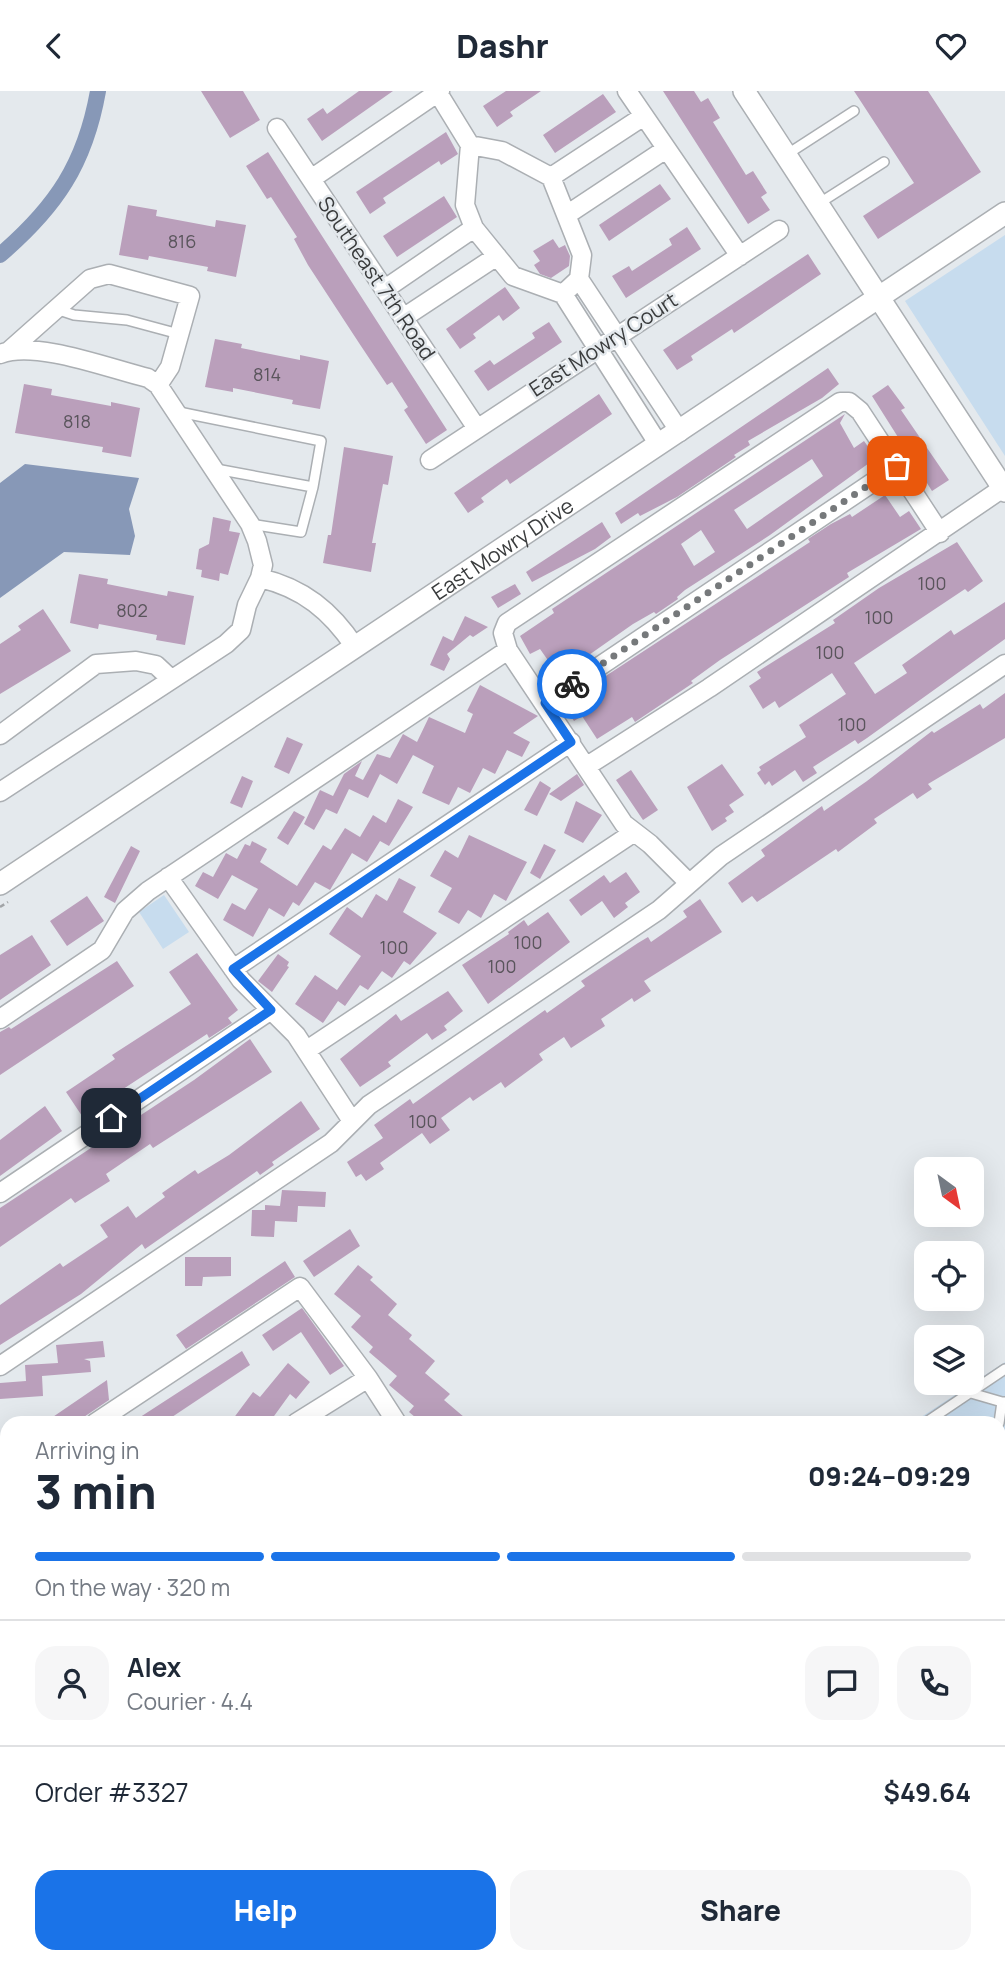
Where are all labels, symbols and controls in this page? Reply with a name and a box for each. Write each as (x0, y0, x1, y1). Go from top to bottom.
text: Dashr (456, 24, 549, 68)
icon: back (35, 27, 73, 65)
icon: heart (932, 27, 970, 65)
street label: Southeast 7th Road (312, 191, 442, 365)
house number: 816 (168, 229, 196, 253)
street label: East Mowry Court (523, 286, 683, 402)
house number: 814 (253, 362, 281, 386)
house number: 818 (63, 409, 91, 433)
pin (867, 436, 927, 496)
icon: bag (878, 447, 916, 485)
street label: East Mowry Drive (426, 491, 579, 606)
house number: 100 (918, 571, 946, 595)
house number: 802 (116, 598, 148, 622)
house number: 100 (865, 605, 893, 629)
house number: 100 (816, 640, 844, 664)
courier (537, 649, 607, 719)
icon: bike (553, 665, 591, 703)
house number: 100 (838, 712, 866, 736)
house number: 100 (514, 930, 542, 954)
house number: 100 (380, 935, 408, 959)
house number: 100 (488, 954, 516, 978)
pin (81, 1088, 141, 1148)
icon: home (92, 1099, 130, 1137)
house number: 100 (409, 1109, 437, 1133)
north arrow (914, 1157, 984, 1227)
map controls (914, 1157, 984, 1395)
button: locate (914, 1241, 984, 1311)
button: layers (914, 1325, 984, 1395)
text: Arriving in (35, 1434, 140, 1466)
text: 09:24–09:29 (808, 1458, 971, 1494)
text: 3 min (35, 1460, 156, 1523)
text: On the way · 320 m (35, 1571, 230, 1603)
button: person (35, 1646, 109, 1720)
button: chat (805, 1646, 879, 1720)
button: phone (897, 1646, 971, 1720)
text: Alex (127, 1649, 181, 1685)
text: Courier · 4.4 (127, 1685, 253, 1717)
text: Order #3327 (35, 1774, 189, 1810)
text: $49.64 (884, 1774, 971, 1810)
button: Help (35, 1870, 496, 1950)
button: Share (510, 1870, 971, 1950)

